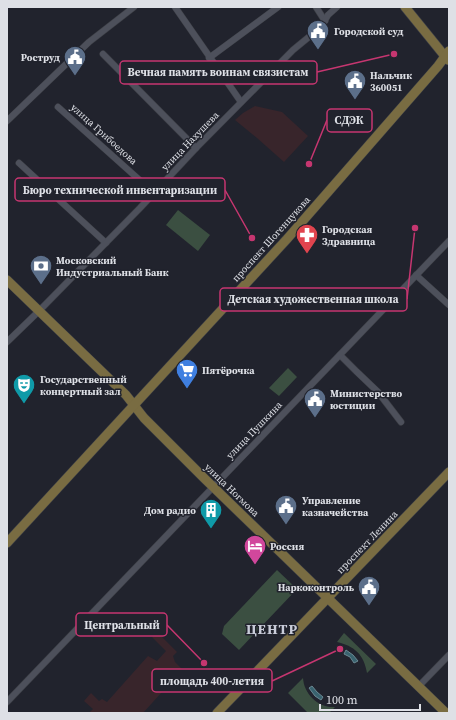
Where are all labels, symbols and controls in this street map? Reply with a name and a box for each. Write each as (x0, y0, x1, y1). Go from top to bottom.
public building icon: Городской суд (305, 18, 331, 51)
place label: Городской суд (334, 25, 403, 38)
public building icon: Роструд (62, 44, 88, 77)
place label: Роструд (21, 51, 60, 64)
callout: Вечная память воинам связистам (120, 61, 317, 84)
text: Вечная память воинам связистам (128, 65, 308, 80)
public building icon: Нальчик 360051 (342, 68, 368, 101)
place label: Нальчик 360051 (370, 69, 412, 94)
street label: улица Грибоедова (68, 101, 141, 168)
street label: улица Нахушева (158, 108, 222, 173)
callout: СДЭК (327, 109, 372, 132)
text: СДЭК (335, 113, 364, 128)
callout: Бюро технической инвентаризации (15, 178, 225, 201)
text: Бюро технической инвентаризации (23, 183, 217, 198)
street label: проспект Шогенцукова (229, 193, 313, 284)
pharmacy icon: Городская Здравница (294, 222, 320, 255)
place label: Городская Здравница (322, 223, 376, 248)
bank icon: Московский Индустриальный Банк (28, 253, 54, 286)
place label: Московский Индустриальный Банк (56, 254, 169, 279)
callout: Детская художественная школа (220, 288, 407, 311)
text: Детская художественная школа (228, 292, 399, 307)
supermarket icon: Пятёрочка (174, 357, 200, 390)
place label: Пятёрочка (202, 364, 255, 377)
theatre icon: Государственный концертный зал (11, 372, 37, 405)
place label: Государственный концертный зал (40, 373, 127, 398)
public building icon: Министерство юстиции (302, 386, 328, 419)
place label: Министерство юстиции (330, 387, 402, 412)
street label: улица Пушкина (223, 398, 285, 461)
street label: улица Ногмова (202, 461, 263, 520)
public building icon: Управление казначейства (273, 493, 299, 526)
place label: Управление казначейства (302, 494, 369, 519)
building icon: Дом радио (198, 497, 224, 530)
place label: Дом радио (144, 504, 196, 517)
street label: проспект Ленина (334, 507, 401, 576)
hotel icon: Россия (242, 533, 268, 566)
place label: Россия (270, 540, 304, 553)
public building icon: Наркоконтроль (356, 574, 382, 607)
place label: Наркоконтроль (278, 581, 355, 594)
callout: Центральный (76, 613, 167, 636)
text: Центральный (84, 618, 160, 633)
district label: ЦЕНТР (246, 619, 298, 639)
callout: площадь 400-летия (152, 669, 272, 692)
text: площадь 400-летия (160, 674, 264, 689)
scale bar (320, 686, 420, 712)
text: 100 m (326, 692, 358, 708)

